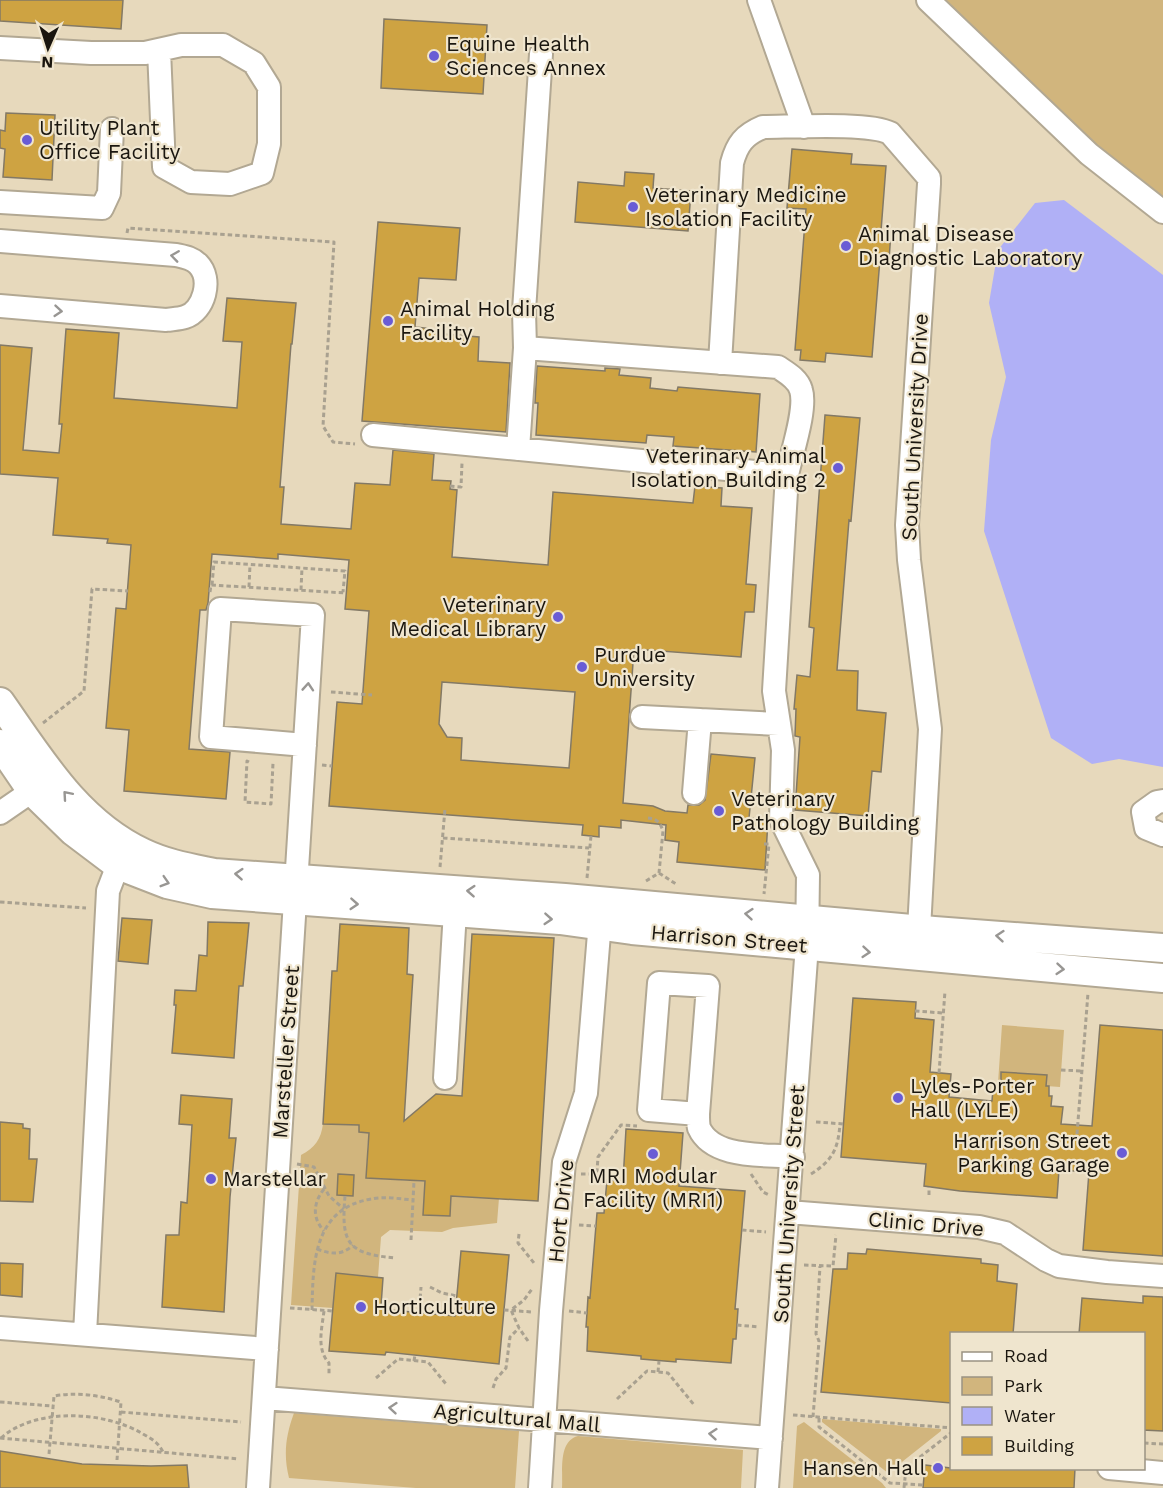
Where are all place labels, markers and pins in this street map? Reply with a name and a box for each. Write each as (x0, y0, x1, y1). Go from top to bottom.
place label: Equine Health Sciences Annex (446, 31, 606, 80)
marker: Equine Health Sciences Annex (427, 49, 441, 63)
place label: Utility Plant Office Facility (39, 115, 181, 164)
marker: Utility Plant Office Facility (20, 133, 34, 147)
place label: Veterinary Medicine Isolation Facility (645, 182, 847, 231)
marker: Veterinary Medicine Isolation Facility (626, 200, 640, 214)
place label: Animal Disease Diagnostic Laboratory (858, 221, 1083, 270)
marker: Animal Disease Diagnostic Laboratory (839, 239, 853, 253)
place label: Animal Holding Facility (400, 296, 555, 345)
marker: Animal Holding Facility (381, 314, 395, 328)
place label: Veterinary Animal Isolation Building 2 (630, 443, 827, 492)
marker: Veterinary Animal Isolation Building 2 (831, 461, 845, 475)
place label: Veterinary Medical Library (390, 592, 546, 641)
marker: Veterinary Medical Library (551, 610, 565, 624)
place label: Purdue University (594, 642, 695, 691)
marker: Purdue University (575, 660, 589, 674)
place label: Veterinary Pathology Building (731, 786, 920, 835)
marker: Veterinary Pathology Building (712, 804, 726, 818)
place label: Lyles-Porter Hall (LYLE) (910, 1073, 1035, 1122)
marker: Lyles-Porter Hall (LYLE) (891, 1091, 905, 1105)
place label: Harrison Street Parking Garage (953, 1128, 1110, 1177)
marker: Harrison Street Parking Garage (1115, 1146, 1129, 1160)
marker: MRI Modular Facility (MRI1) (646, 1147, 660, 1161)
place label: MRI Modular Facility (MRI1) (583, 1163, 723, 1212)
place label: Marstellar (223, 1166, 327, 1191)
marker: Marstellar (204, 1172, 218, 1186)
place label: Horticulture (373, 1294, 496, 1319)
marker: Horticulture (354, 1300, 368, 1314)
place label: Hansen Hall (802, 1455, 927, 1480)
marker: Hansen Hall (931, 1461, 945, 1475)

